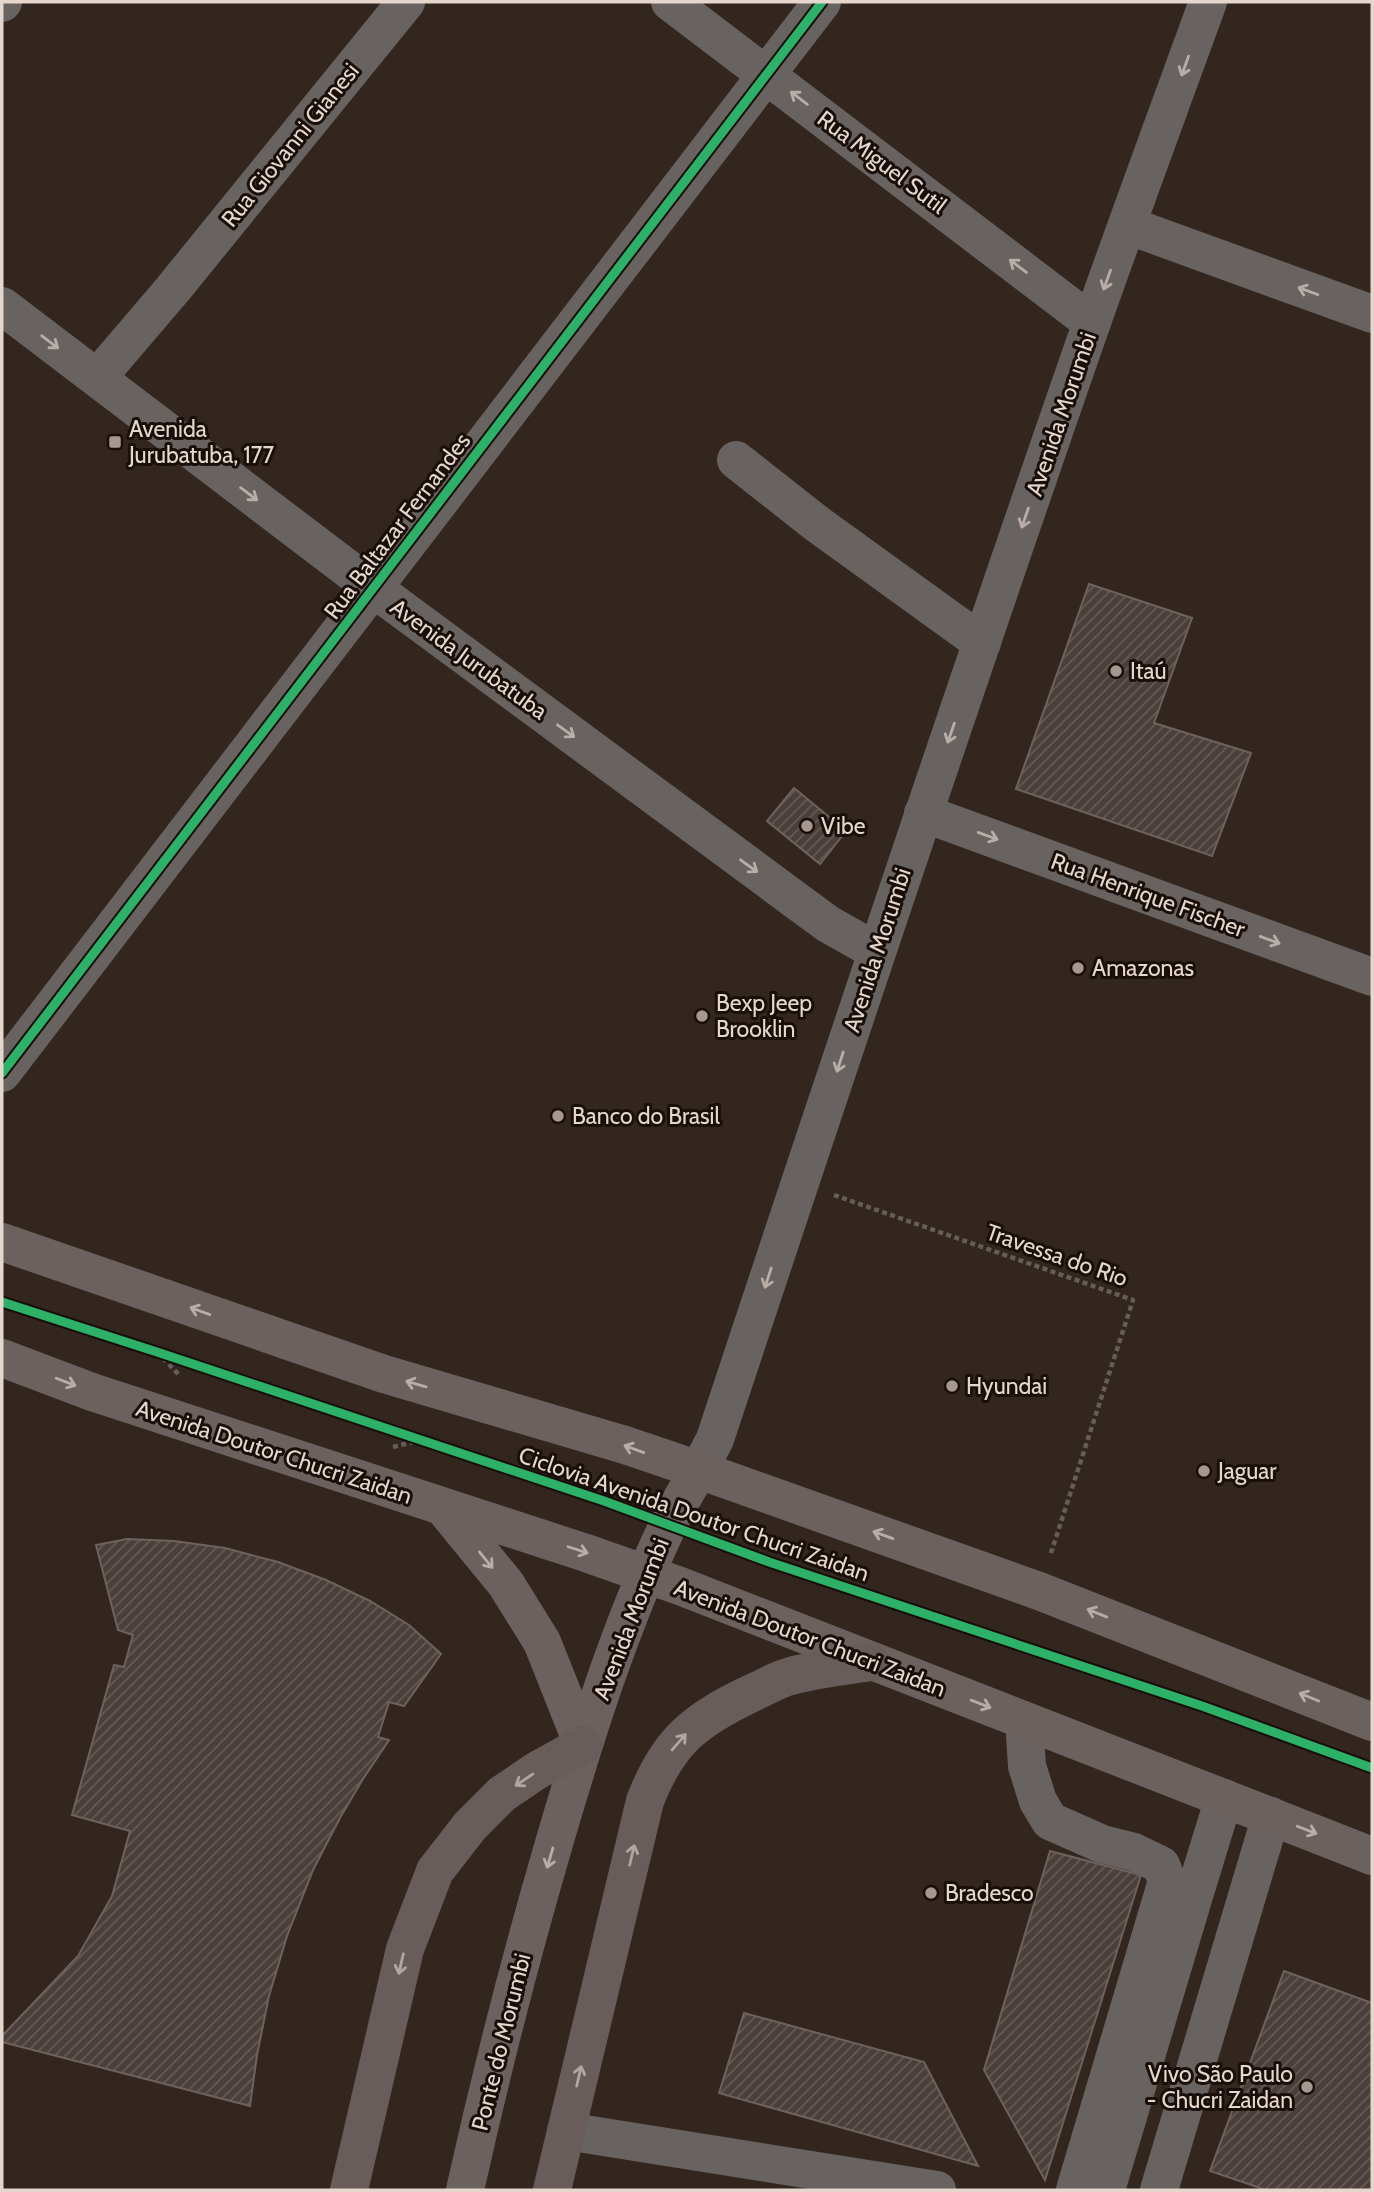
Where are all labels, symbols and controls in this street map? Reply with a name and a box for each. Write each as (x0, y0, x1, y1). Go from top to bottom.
one-way arrow (1178, 54, 1190, 76)
street label: Rua Giovanni Gianesi (215, 57, 365, 233)
one-way arrow (790, 91, 808, 106)
street label: Rua Miguel Sutil (812, 104, 953, 220)
one-way arrow (1010, 259, 1028, 274)
one-way arrow (1100, 268, 1113, 290)
one-way arrow (1298, 283, 1319, 296)
street label: Avenida Morumbi (1020, 329, 1102, 499)
one-way arrow (40, 334, 58, 349)
place label: Avenida Jurubatuba, 177 (128, 415, 274, 469)
street label: Rua Baltazar Fernandes (318, 427, 476, 625)
marker: Avenida Jurubatuba, 177 (107, 434, 123, 450)
one-way arrow (239, 486, 258, 501)
one-way arrow (1018, 507, 1031, 529)
street label: Avenida Jurubatuba (385, 593, 553, 725)
place label: Itaú (1130, 657, 1167, 685)
marker: Itaú (1108, 663, 1124, 679)
one-way arrow (944, 722, 956, 744)
one-way arrow (556, 723, 575, 738)
place label: Vibe (821, 812, 866, 840)
marker: Vibe (799, 818, 815, 834)
one-way arrow (976, 831, 998, 844)
street label: Rua Henrique Fischer (1047, 847, 1250, 943)
one-way arrow (739, 858, 758, 873)
street label: Avenida Morumbi (837, 864, 917, 1036)
one-way arrow (1259, 934, 1281, 947)
place label: Amazonas (1092, 954, 1194, 982)
marker: Amazonas (1070, 960, 1086, 976)
place label: Bexp Jeep Brooklin (716, 989, 812, 1043)
marker: Bexp Jeep Brooklin (694, 1008, 710, 1024)
one-way arrow (833, 1051, 845, 1073)
place label: Banco do Brasil (572, 1102, 720, 1130)
marker: Banco do Brasil (550, 1108, 566, 1124)
street label: Travessa do Rio (983, 1218, 1131, 1292)
one-way arrow (761, 1267, 773, 1289)
one-way arrow (190, 1304, 212, 1316)
place label: Hyundai (966, 1372, 1047, 1400)
one-way arrow (54, 1376, 76, 1389)
one-way arrow (405, 1376, 427, 1389)
marker: Hyundai (944, 1378, 960, 1394)
street label: Avenida Doutor Chucri Zaidan (133, 1394, 415, 1510)
street label: Ciclovia Avenida Doutor Chucri Zaidan (515, 1441, 873, 1587)
one-way arrow (623, 1441, 645, 1454)
place label: Jaguar (1217, 1457, 1277, 1485)
marker: Jaguar (1196, 1463, 1212, 1479)
one-way arrow (873, 1528, 895, 1540)
street label: Avenida Morumbi (587, 1534, 675, 1704)
one-way arrow (567, 1545, 589, 1558)
one-way arrow (478, 1550, 494, 1568)
street label: Avenida Doutor Chucri Zaidan (670, 1573, 950, 1703)
one-way arrow (1087, 1606, 1108, 1619)
one-way arrow (1298, 1689, 1320, 1702)
one-way arrow (969, 1699, 991, 1712)
one-way arrow (670, 1734, 687, 1751)
one-way arrow (515, 1773, 534, 1787)
one-way arrow (1296, 1825, 1318, 1838)
one-way arrow (626, 1844, 639, 1867)
one-way arrow (542, 1847, 555, 1869)
place label: Bradesco (945, 1879, 1034, 1907)
marker: Bradesco (923, 1885, 939, 1901)
street label: Ponte do Morumbi (465, 1951, 537, 2133)
one-way arrow (394, 1952, 408, 1975)
place label: Vivo São Paulo - Chucri Zaidan (1147, 2060, 1293, 2114)
one-way arrow (573, 2065, 586, 2088)
marker: Vivo São Paulo - Chucri Zaidan (1299, 2079, 1315, 2095)

